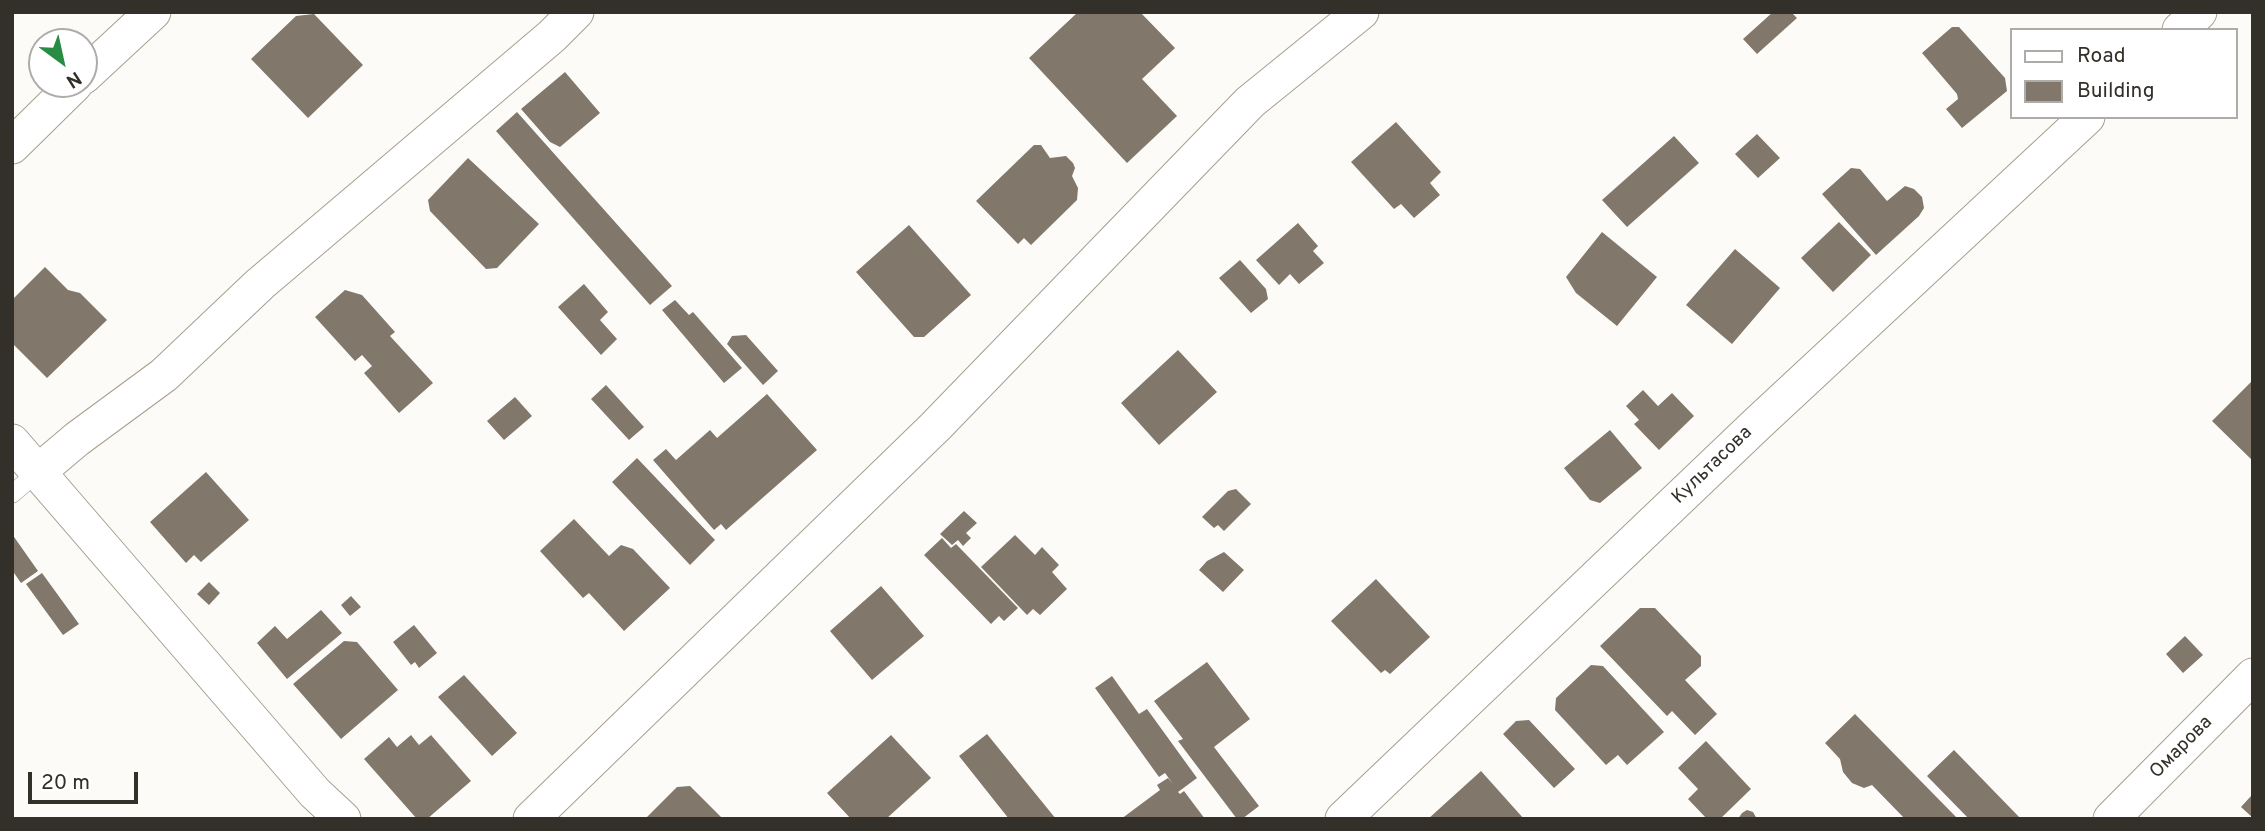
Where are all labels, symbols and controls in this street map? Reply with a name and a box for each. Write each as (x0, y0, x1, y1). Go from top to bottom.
north arrow (28, 28, 98, 98)
legend (2010, 28, 2237, 119)
text: Road (2077, 43, 2126, 70)
text: N (61, 65, 86, 93)
text: Building (2077, 78, 2155, 105)
street label: Культасова (1668, 422, 1758, 510)
street label: Омарова (2146, 712, 2218, 784)
scale bar (32, 758, 142, 802)
text: 20 m (41, 770, 90, 797)

